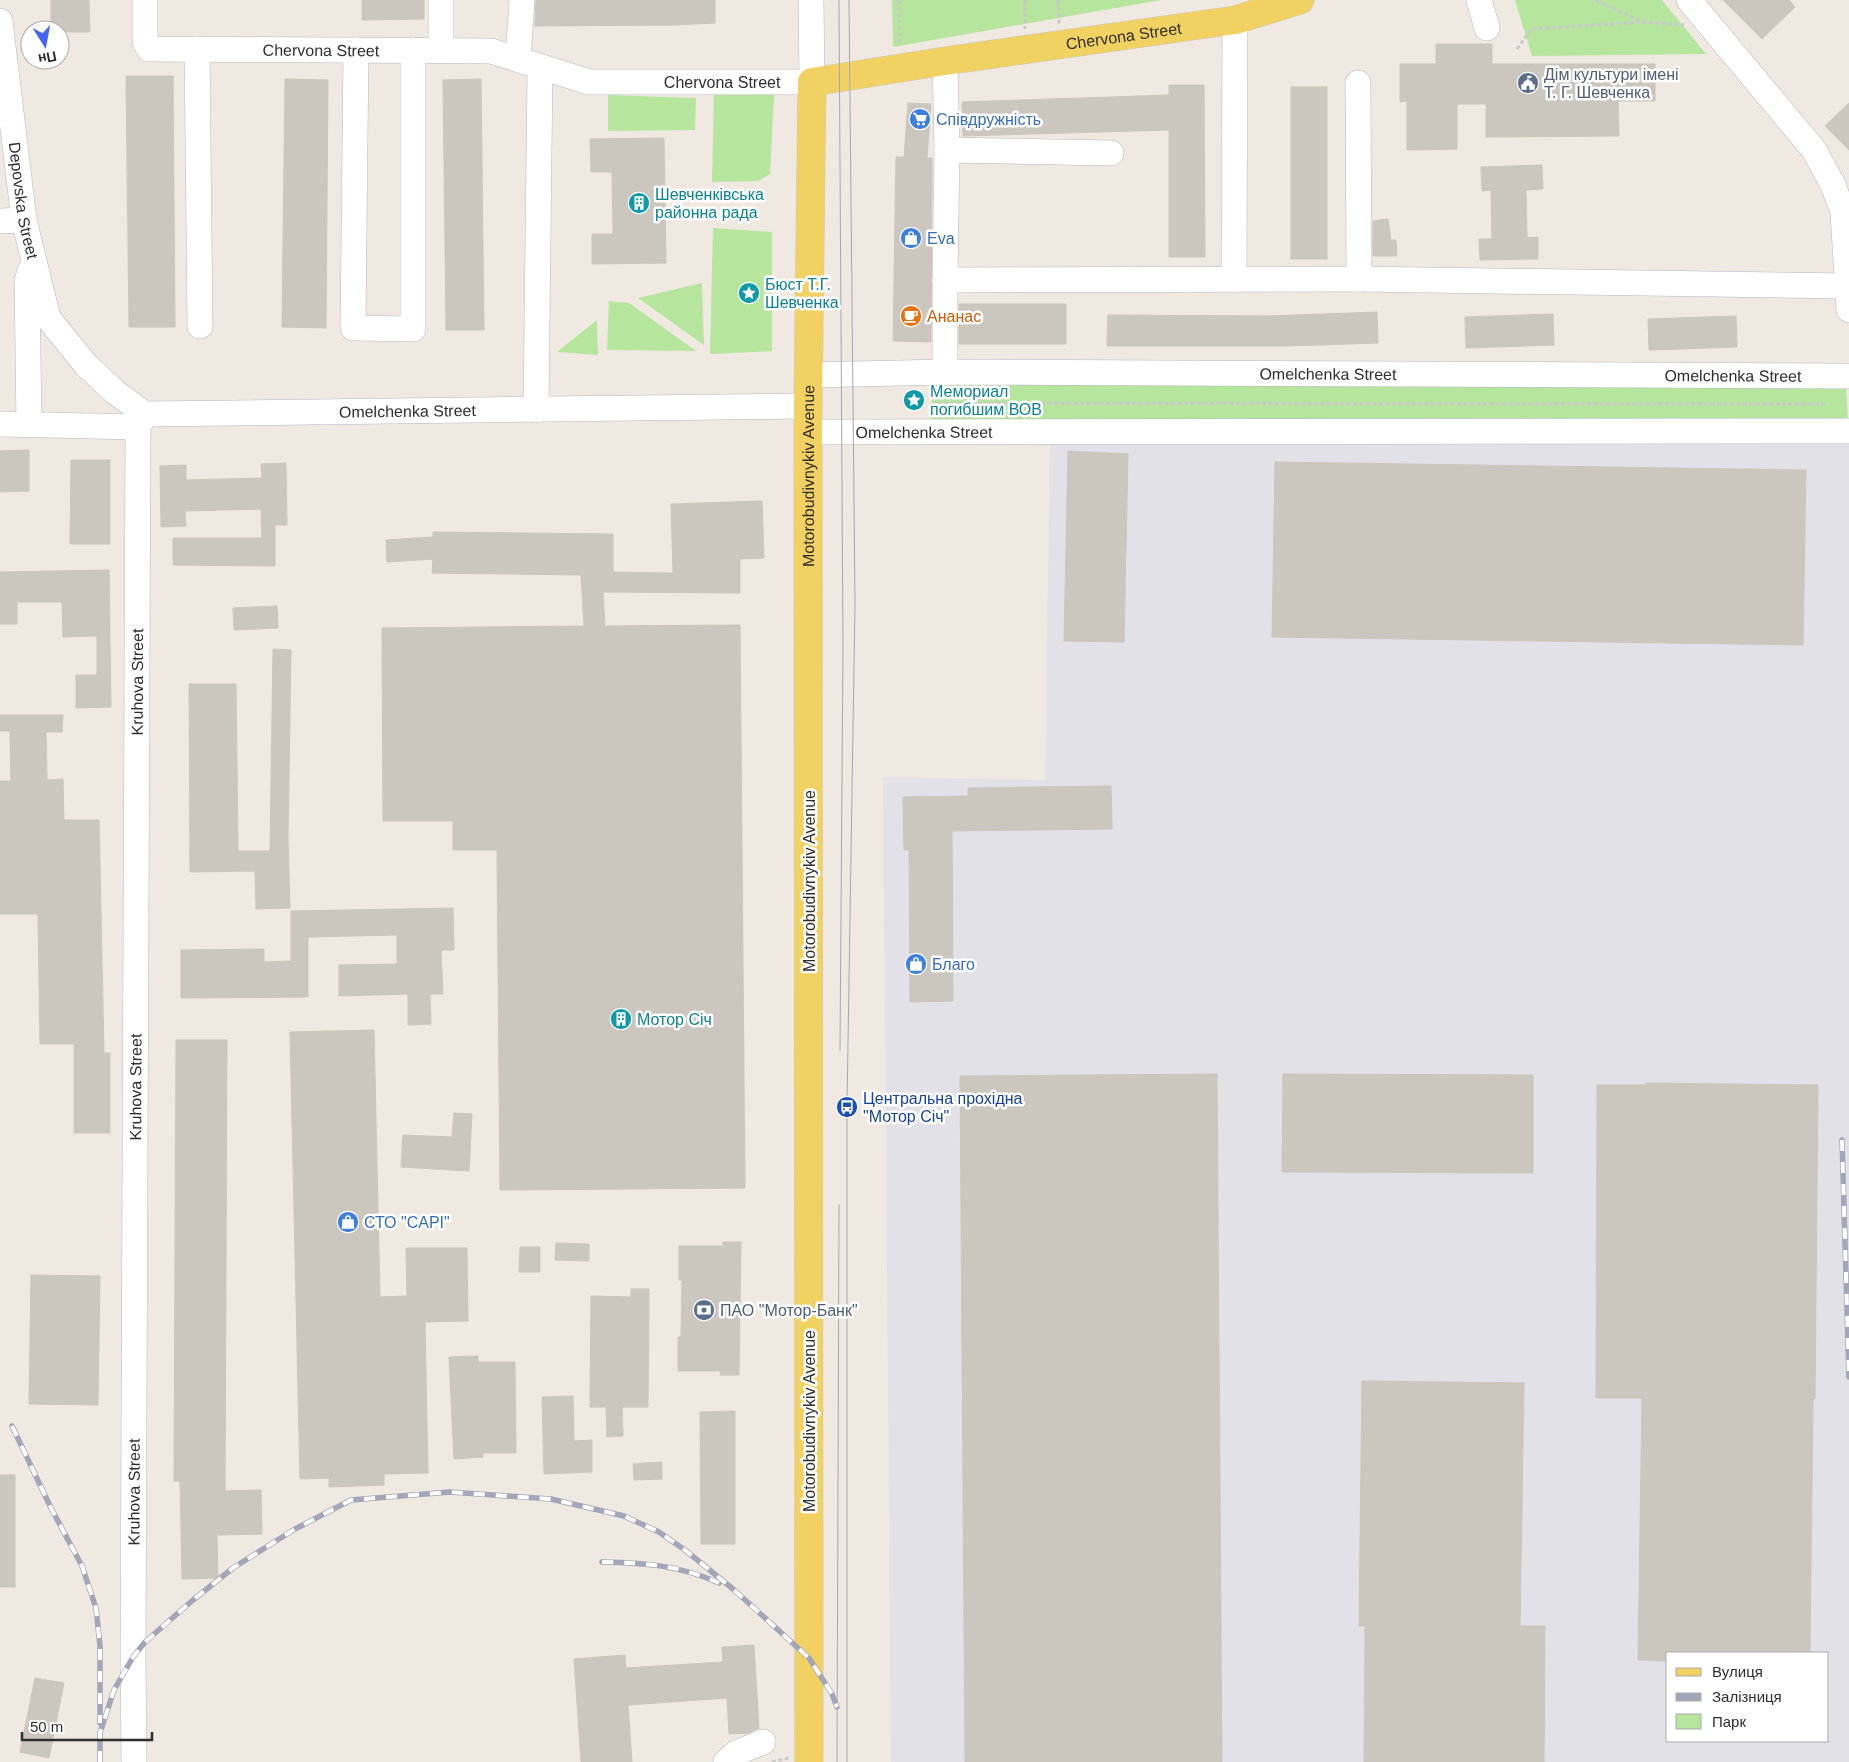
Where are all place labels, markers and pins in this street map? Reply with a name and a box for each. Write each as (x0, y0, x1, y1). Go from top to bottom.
place label: Дім культури імені Т. Г. Шевченка (1544, 66, 1679, 101)
public building icon: Дім культури імені Т. Г. Шевченка (1516, 71, 1540, 95)
supermarket icon: Співдружність (908, 107, 932, 131)
place label: Співдружність (936, 111, 1041, 128)
place label: Шевченківська районна рада (655, 186, 764, 221)
building icon: Шевченківська районна рада (627, 191, 651, 215)
shop icon: Eva (899, 226, 923, 250)
place label: Eva (927, 230, 955, 247)
place label: Бюст Т.Г. Шевченка (765, 276, 839, 311)
place icon: Бюст Т.Г. Шевченка (737, 281, 761, 305)
cafe icon: Ананас (899, 304, 923, 328)
place label: Ананас (927, 308, 981, 325)
place label: Мемориал погибшим ВОВ (930, 383, 1042, 418)
place icon: Мемориал погибшим ВОВ (902, 388, 926, 412)
shop icon: Благо (904, 952, 928, 976)
place label: Благо (932, 956, 975, 973)
building icon: Мотор Січ (609, 1007, 633, 1031)
place label: Мотор Січ (637, 1011, 712, 1028)
place label: Центральна прохідна "Мотор Січ" (863, 1090, 1023, 1125)
bus stop icon: Центральна прохідна "Мотор Січ" (835, 1095, 859, 1119)
shop icon: СТО "CAPI" (336, 1210, 360, 1234)
place label: СТО "CAPI" (364, 1214, 450, 1231)
bank icon: ПАО "Мотор-Банк" (692, 1298, 716, 1322)
place label: ПАО "Мотор-Банк" (720, 1302, 858, 1319)

